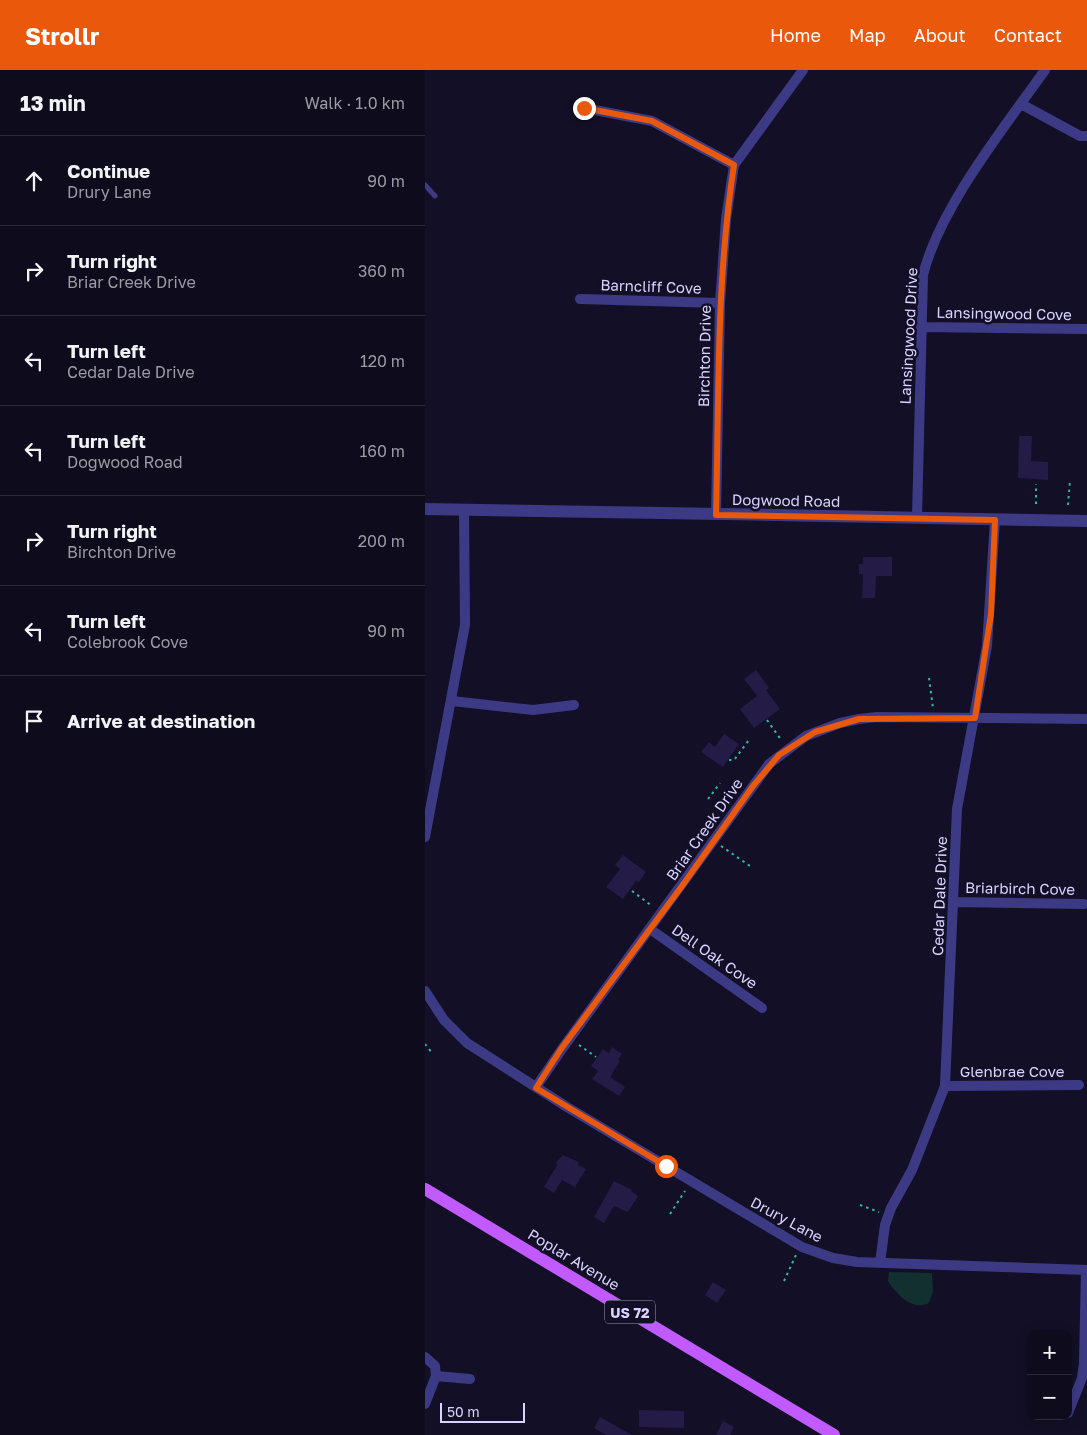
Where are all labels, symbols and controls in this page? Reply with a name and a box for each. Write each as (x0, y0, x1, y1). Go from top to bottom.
text: Strollr (25, 21, 99, 50)
text: Home (770, 24, 821, 46)
text: Map (849, 24, 886, 46)
text: About (914, 24, 966, 46)
text: Contact (994, 24, 1062, 46)
text: 13 min (20, 90, 86, 116)
text: Walk · 1.0 km (305, 93, 405, 113)
route end (573, 97, 596, 120)
text: Continue (67, 159, 150, 182)
icon: ahead (20, 167, 48, 195)
text: 90 m (367, 171, 405, 191)
text: Drury Lane (67, 182, 151, 202)
text: Turn right (67, 249, 157, 272)
icon: right (20, 257, 48, 285)
text: 360 m (358, 261, 405, 281)
street label: Lansingwood Drive (895, 267, 921, 405)
text: Briar Creek Drive (67, 272, 196, 292)
street label: Barncliff Cove (600, 275, 702, 297)
street label: Lansingwood Cove (936, 303, 1072, 323)
street label: Birchton Drive (694, 304, 714, 407)
text: Turn left (67, 339, 146, 362)
icon: left (20, 347, 48, 375)
text: 120 m (360, 351, 405, 371)
text: Cedar Dale Drive (67, 362, 194, 382)
text: Turn left (67, 429, 146, 452)
icon: left (20, 437, 48, 465)
text: 160 m (359, 441, 405, 461)
text: Dogwood Road (67, 452, 183, 472)
street label: Dogwood Road (732, 490, 840, 510)
text: Turn right (67, 519, 157, 542)
icon: right (20, 527, 48, 555)
text: 200 m (358, 531, 405, 551)
text: Birchton Drive (67, 542, 176, 562)
text: Turn left (67, 609, 146, 632)
icon: left (20, 617, 48, 645)
text: 90 m (367, 621, 405, 641)
text: Colebrook Cove (67, 632, 188, 652)
icon: arrive (20, 707, 48, 735)
text: Arrive at destination (67, 709, 255, 732)
street label: Briar Creek Drive (662, 774, 746, 884)
street label: Cedar Dale Drive (928, 836, 950, 956)
street label: Briarbirch Cove (965, 878, 1075, 898)
street label: Dell Oak Cove (669, 920, 761, 992)
street label: Glenbrae Cove (960, 1062, 1065, 1080)
route start (655, 1155, 678, 1178)
street label: Drury Lane (748, 1193, 826, 1246)
street label: Poplar Avenue (525, 1225, 623, 1294)
road number: US 72 (605, 1300, 655, 1324)
map controls (1027, 1330, 1072, 1420)
button: + (1027, 1330, 1072, 1375)
button: − (1027, 1375, 1072, 1420)
scale bar (440, 1400, 525, 1423)
text: 50 m (447, 1403, 480, 1420)

